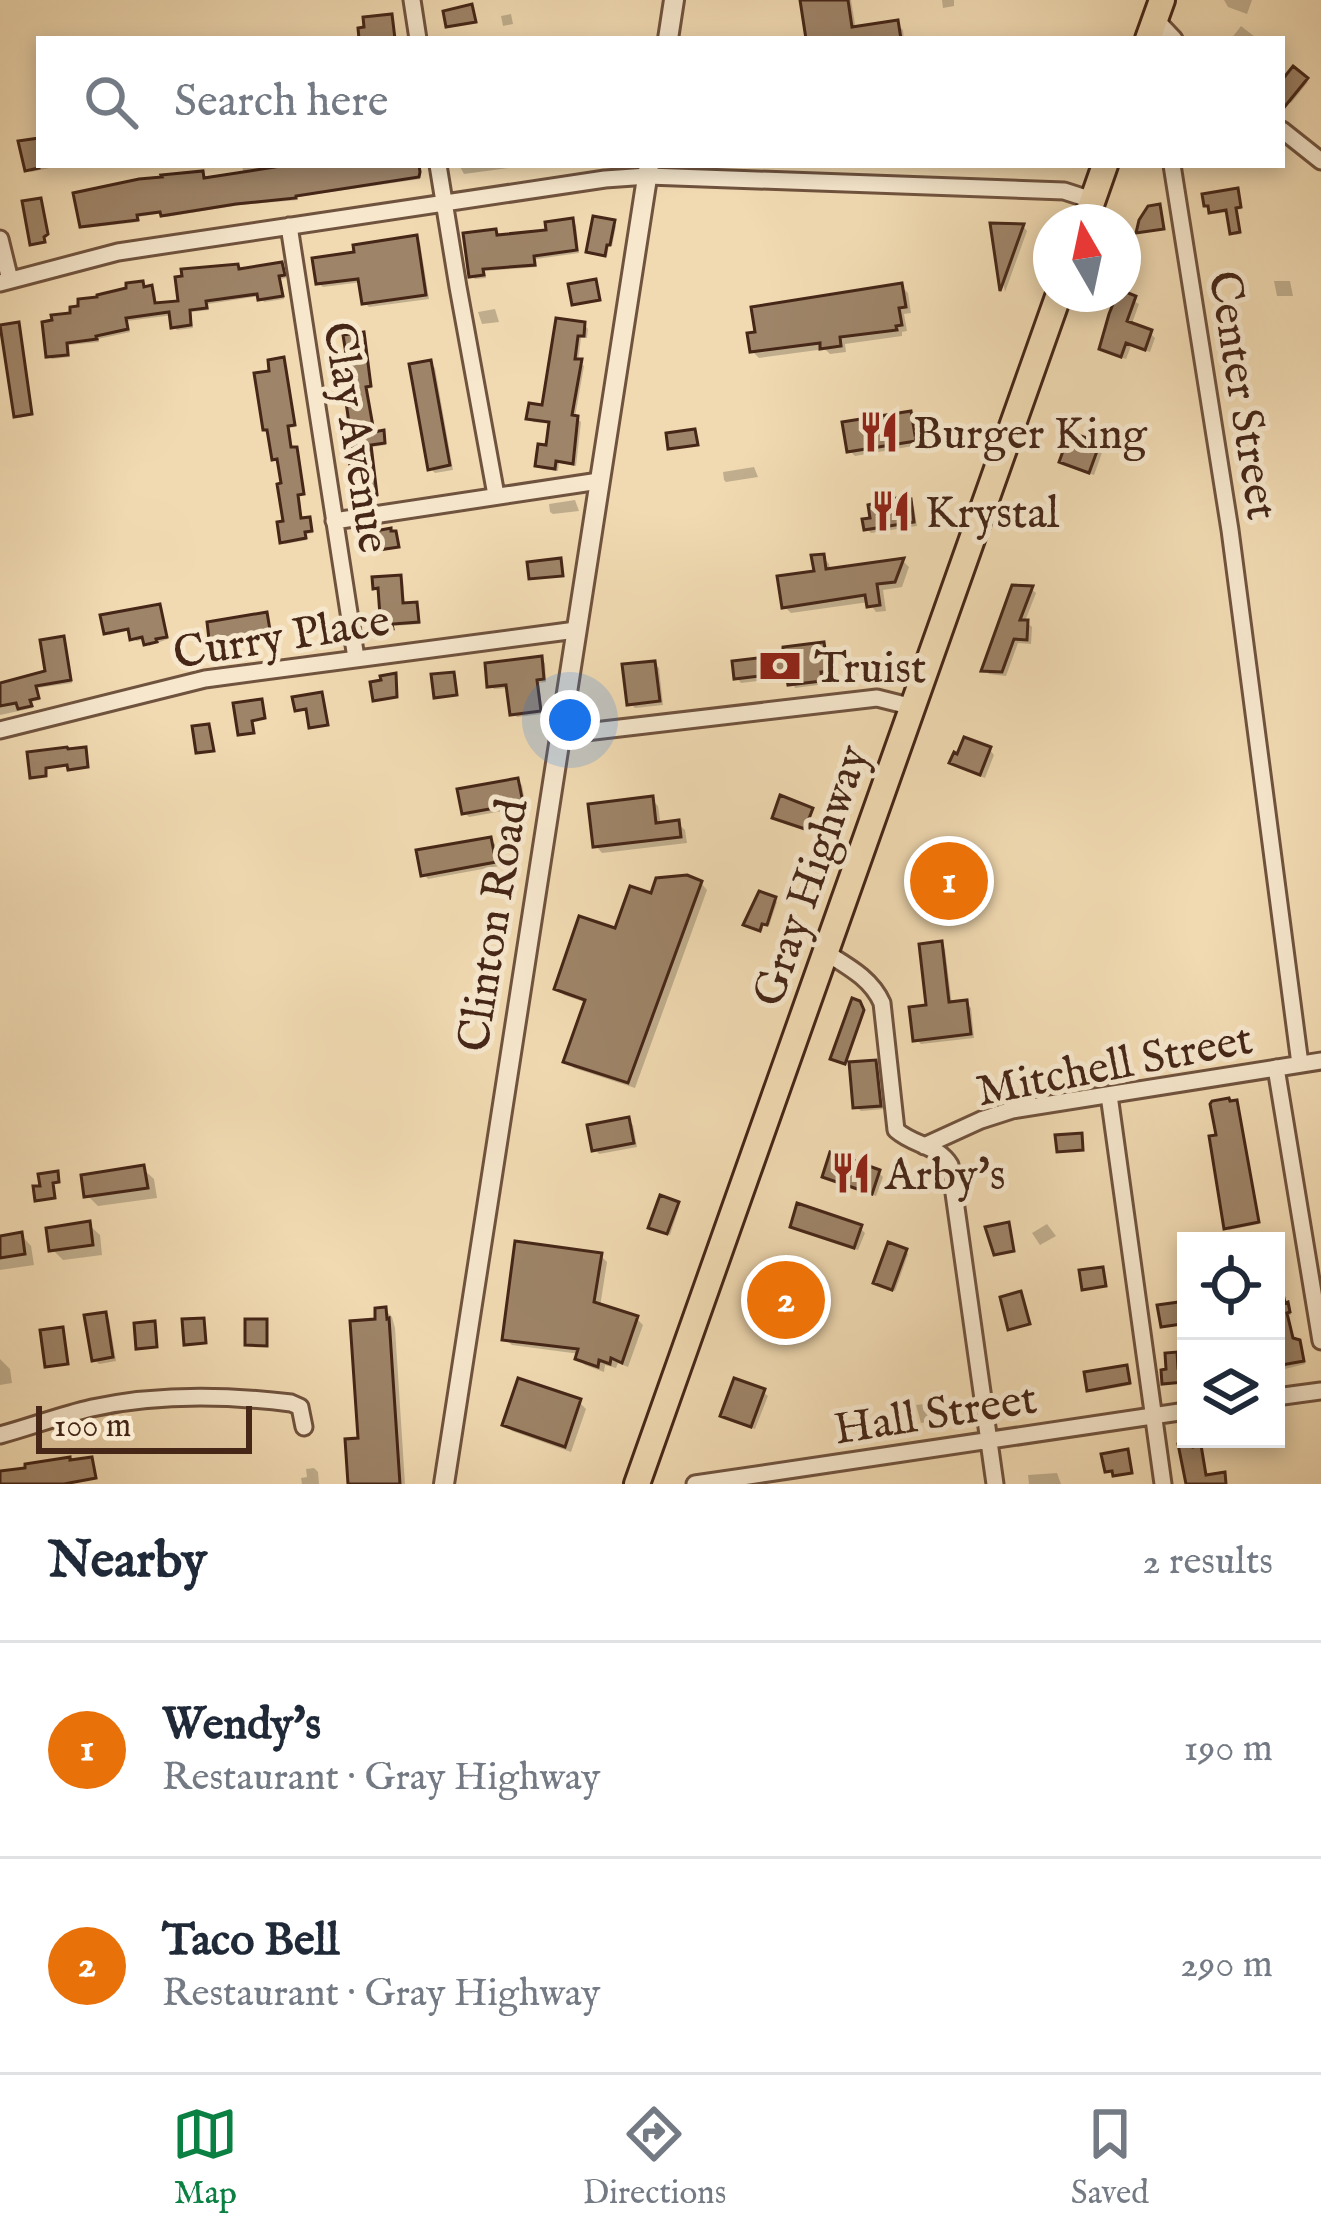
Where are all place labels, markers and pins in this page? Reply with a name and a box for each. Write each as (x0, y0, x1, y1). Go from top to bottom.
place label: Burger King (913, 407, 1148, 464)
restaurant icon: Burger King (856, 409, 902, 455)
place label: Krystal (925, 486, 1060, 543)
restaurant icon: Krystal (868, 488, 914, 534)
place label: Truist (814, 641, 927, 698)
bank icon: Truist (757, 643, 803, 689)
pin: 1 (910, 836, 988, 926)
place label: Arby's (884, 1148, 1006, 1205)
restaurant icon: Arby's (828, 1150, 874, 1196)
pin: 2 (747, 1255, 825, 1345)

